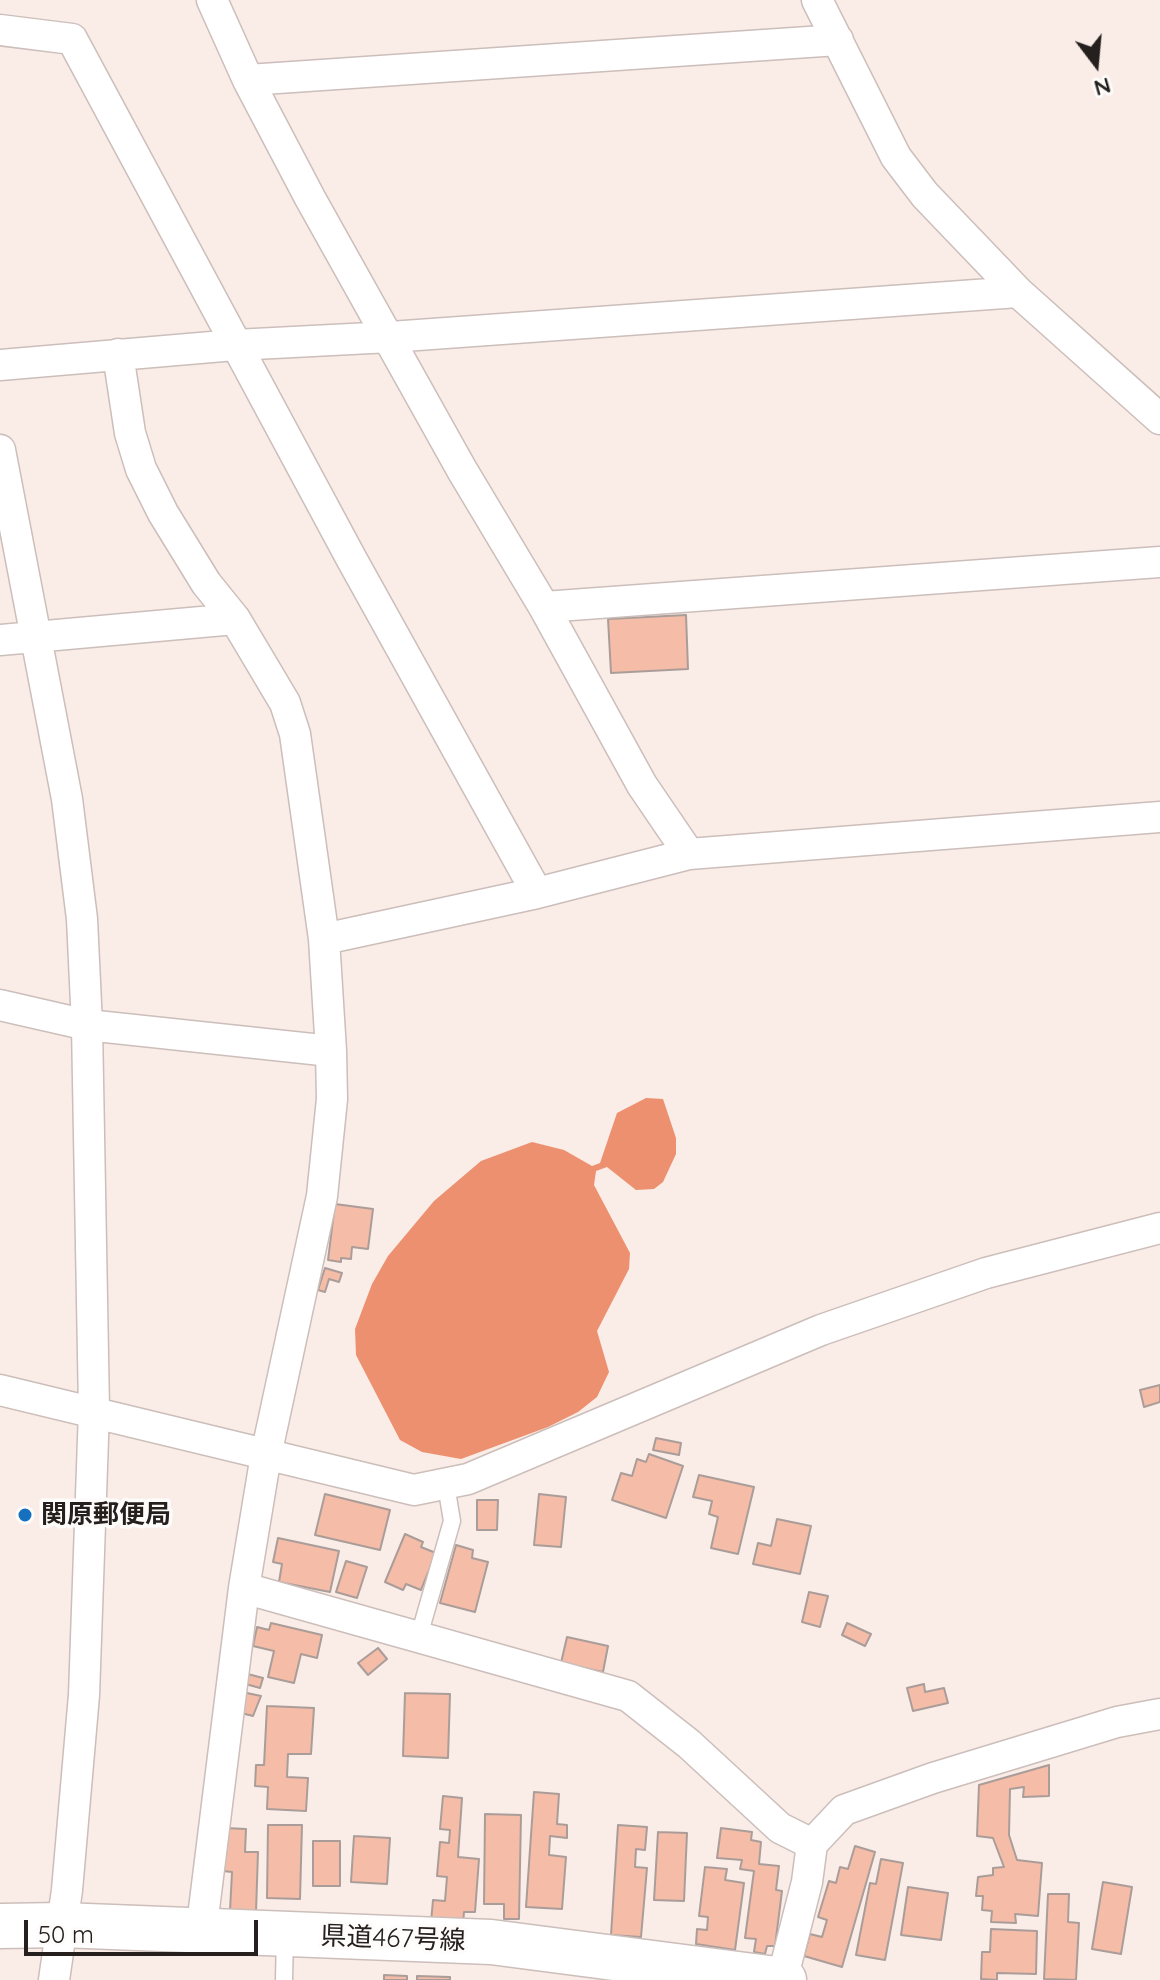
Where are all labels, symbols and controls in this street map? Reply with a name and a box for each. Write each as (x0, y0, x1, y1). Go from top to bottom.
north arrow (1056, 24, 1136, 104)
text: N (1091, 71, 1114, 103)
place label: 関原郵便局 (41, 1499, 171, 1531)
marker: 関原郵便局 (16, 1506, 34, 1524)
scale bar (28, 1904, 262, 1954)
text: 50 m (38, 1919, 94, 1949)
street label: 県道467号線 (320, 1921, 466, 1957)

